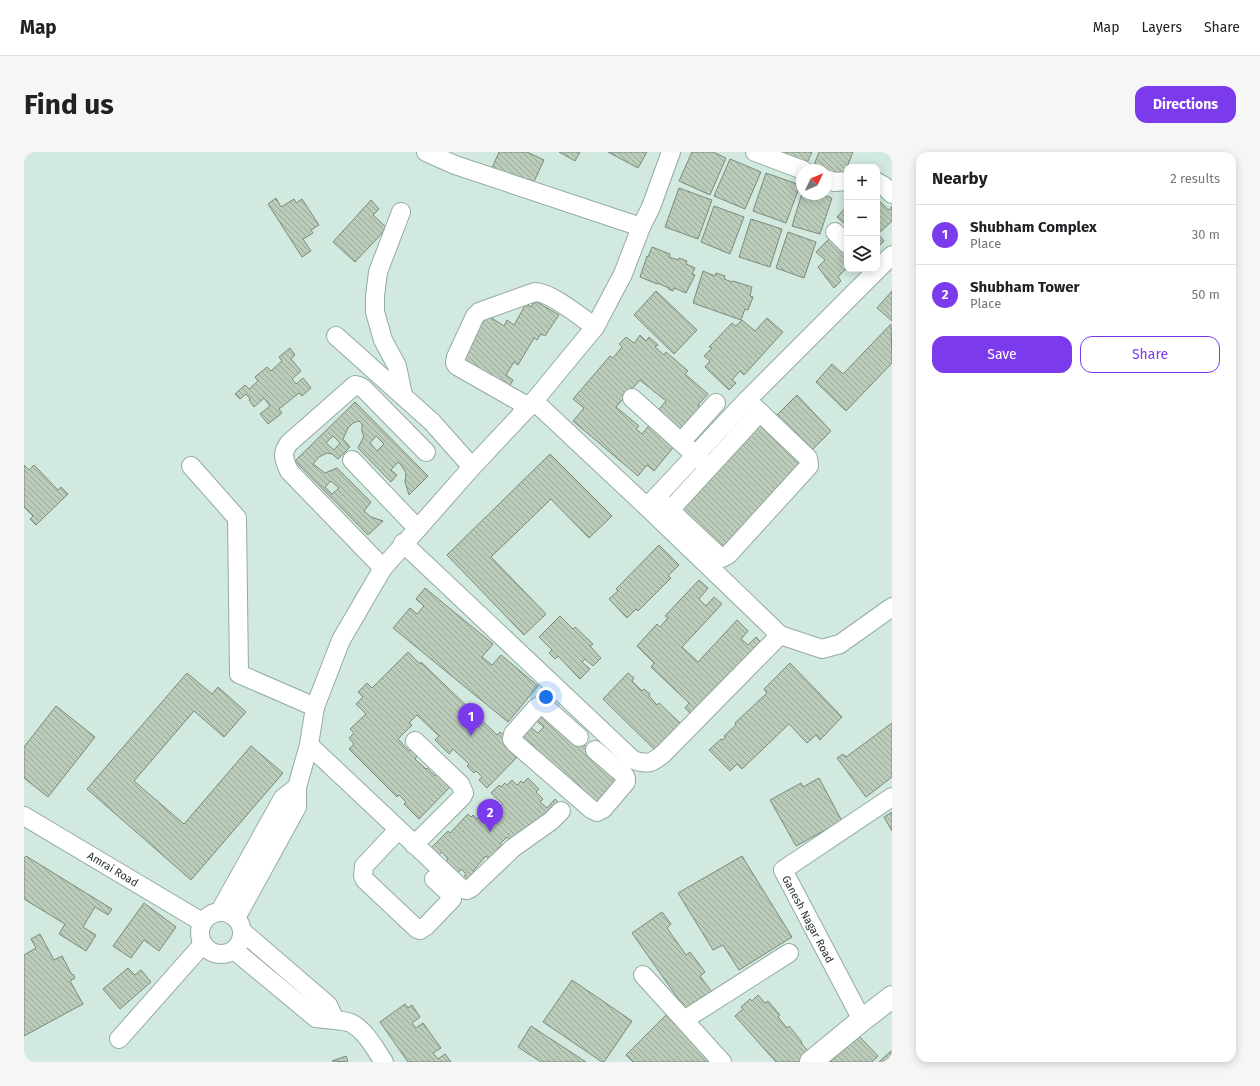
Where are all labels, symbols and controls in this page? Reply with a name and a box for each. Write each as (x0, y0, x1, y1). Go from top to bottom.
text: Map (20, 16, 57, 39)
text: Map (1093, 19, 1119, 36)
text: Layers (1141, 19, 1182, 36)
text: Share (1204, 19, 1240, 36)
button: Directions (1135, 86, 1236, 123)
text: Find us (24, 88, 114, 121)
north arrow (796, 164, 832, 200)
map controls (844, 164, 880, 272)
button: + (844, 164, 880, 200)
text: Nearby (932, 168, 987, 189)
text: 2 results (1170, 171, 1220, 186)
button: − (844, 200, 880, 236)
text: Shubham Complex (970, 218, 1097, 236)
text: 1 (942, 227, 948, 242)
text: 30 m (1192, 227, 1220, 242)
button: layers (844, 236, 880, 272)
text: Place (970, 236, 1001, 251)
text: Shubham Tower (970, 278, 1079, 296)
text: 2 (942, 287, 948, 302)
text: 50 m (1192, 287, 1220, 302)
text: Place (970, 296, 1001, 311)
button: Save (932, 336, 1072, 373)
button: Share (1080, 336, 1220, 373)
your location (536, 687, 556, 707)
pin: 1 (458, 703, 484, 736)
pin: 2 (477, 799, 503, 832)
street label: Amrai Road (85, 849, 141, 890)
street label: Ganesh Nagar Road (779, 873, 836, 965)

